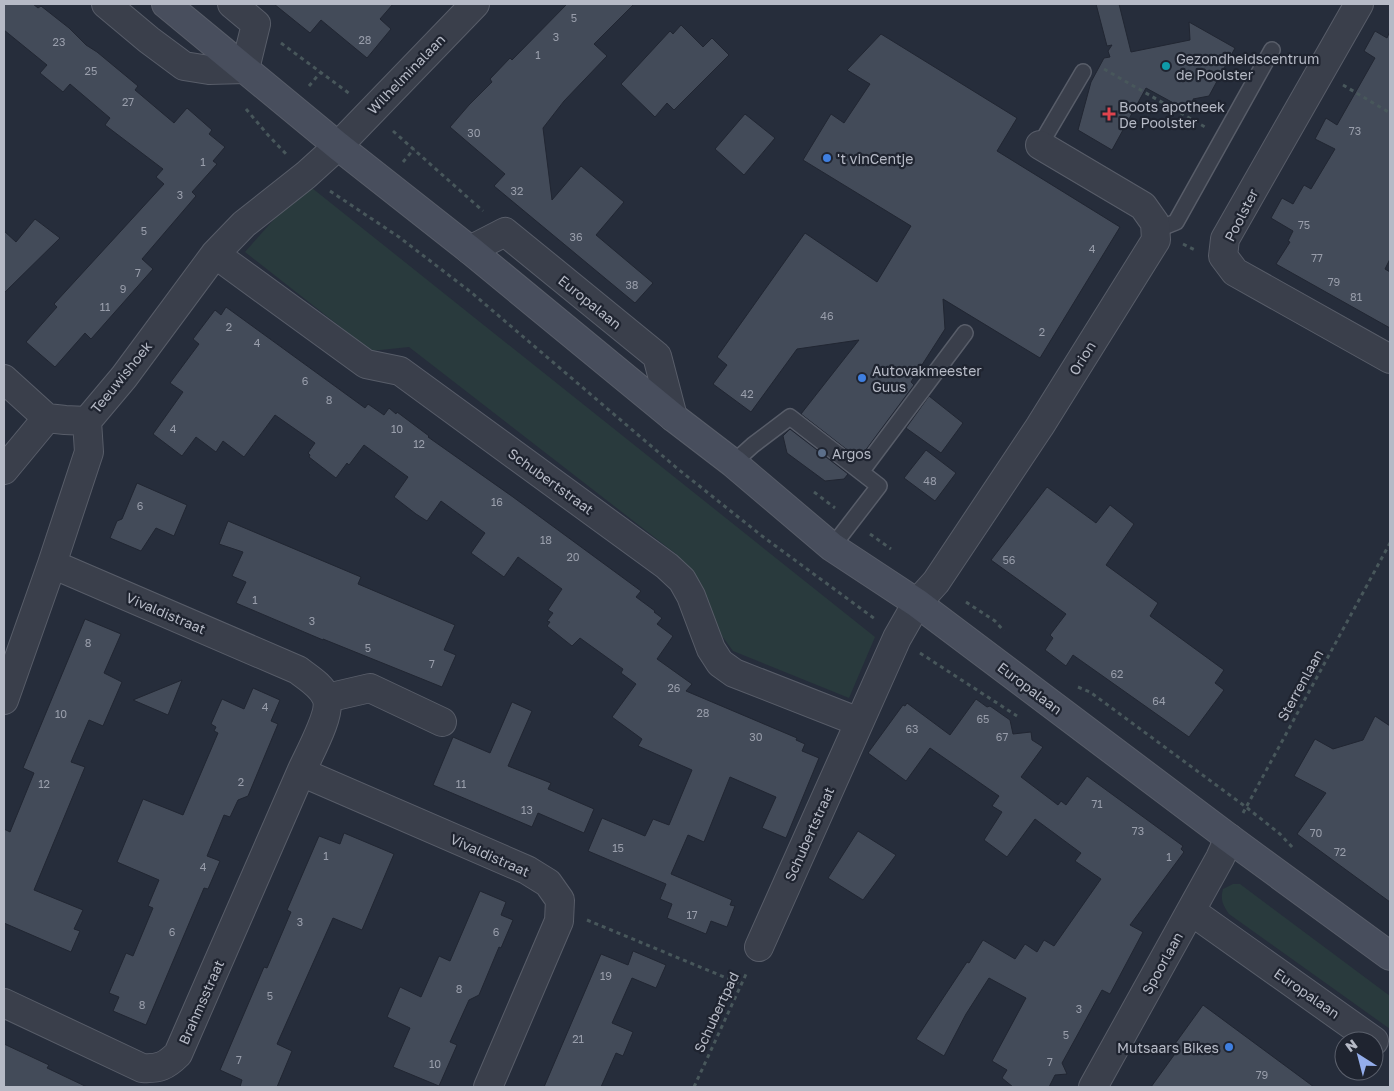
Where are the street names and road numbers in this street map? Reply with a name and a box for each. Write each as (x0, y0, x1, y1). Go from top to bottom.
street label: Wilhelminalaan (364, 31, 448, 117)
street label: Poolster (1221, 185, 1262, 244)
street label: Europalaan (555, 271, 625, 333)
street label: Teeuwishoek (87, 338, 155, 416)
street label: Orion (1065, 338, 1099, 378)
street label: Schubertstraat (505, 444, 597, 518)
street label: Vivaldistraat (124, 589, 208, 637)
street label: Sterrenlaan (1273, 646, 1327, 724)
street label: Europalaan (994, 658, 1066, 718)
street label: Schubertstraat (781, 784, 837, 884)
street label: Vivaldistraat (448, 830, 532, 880)
street label: Spoorlaan (1138, 929, 1186, 997)
street label: Brahmsstraat (175, 957, 227, 1047)
street label: Europalaan (1271, 964, 1343, 1022)
street label: Schubertpad (690, 969, 742, 1055)

